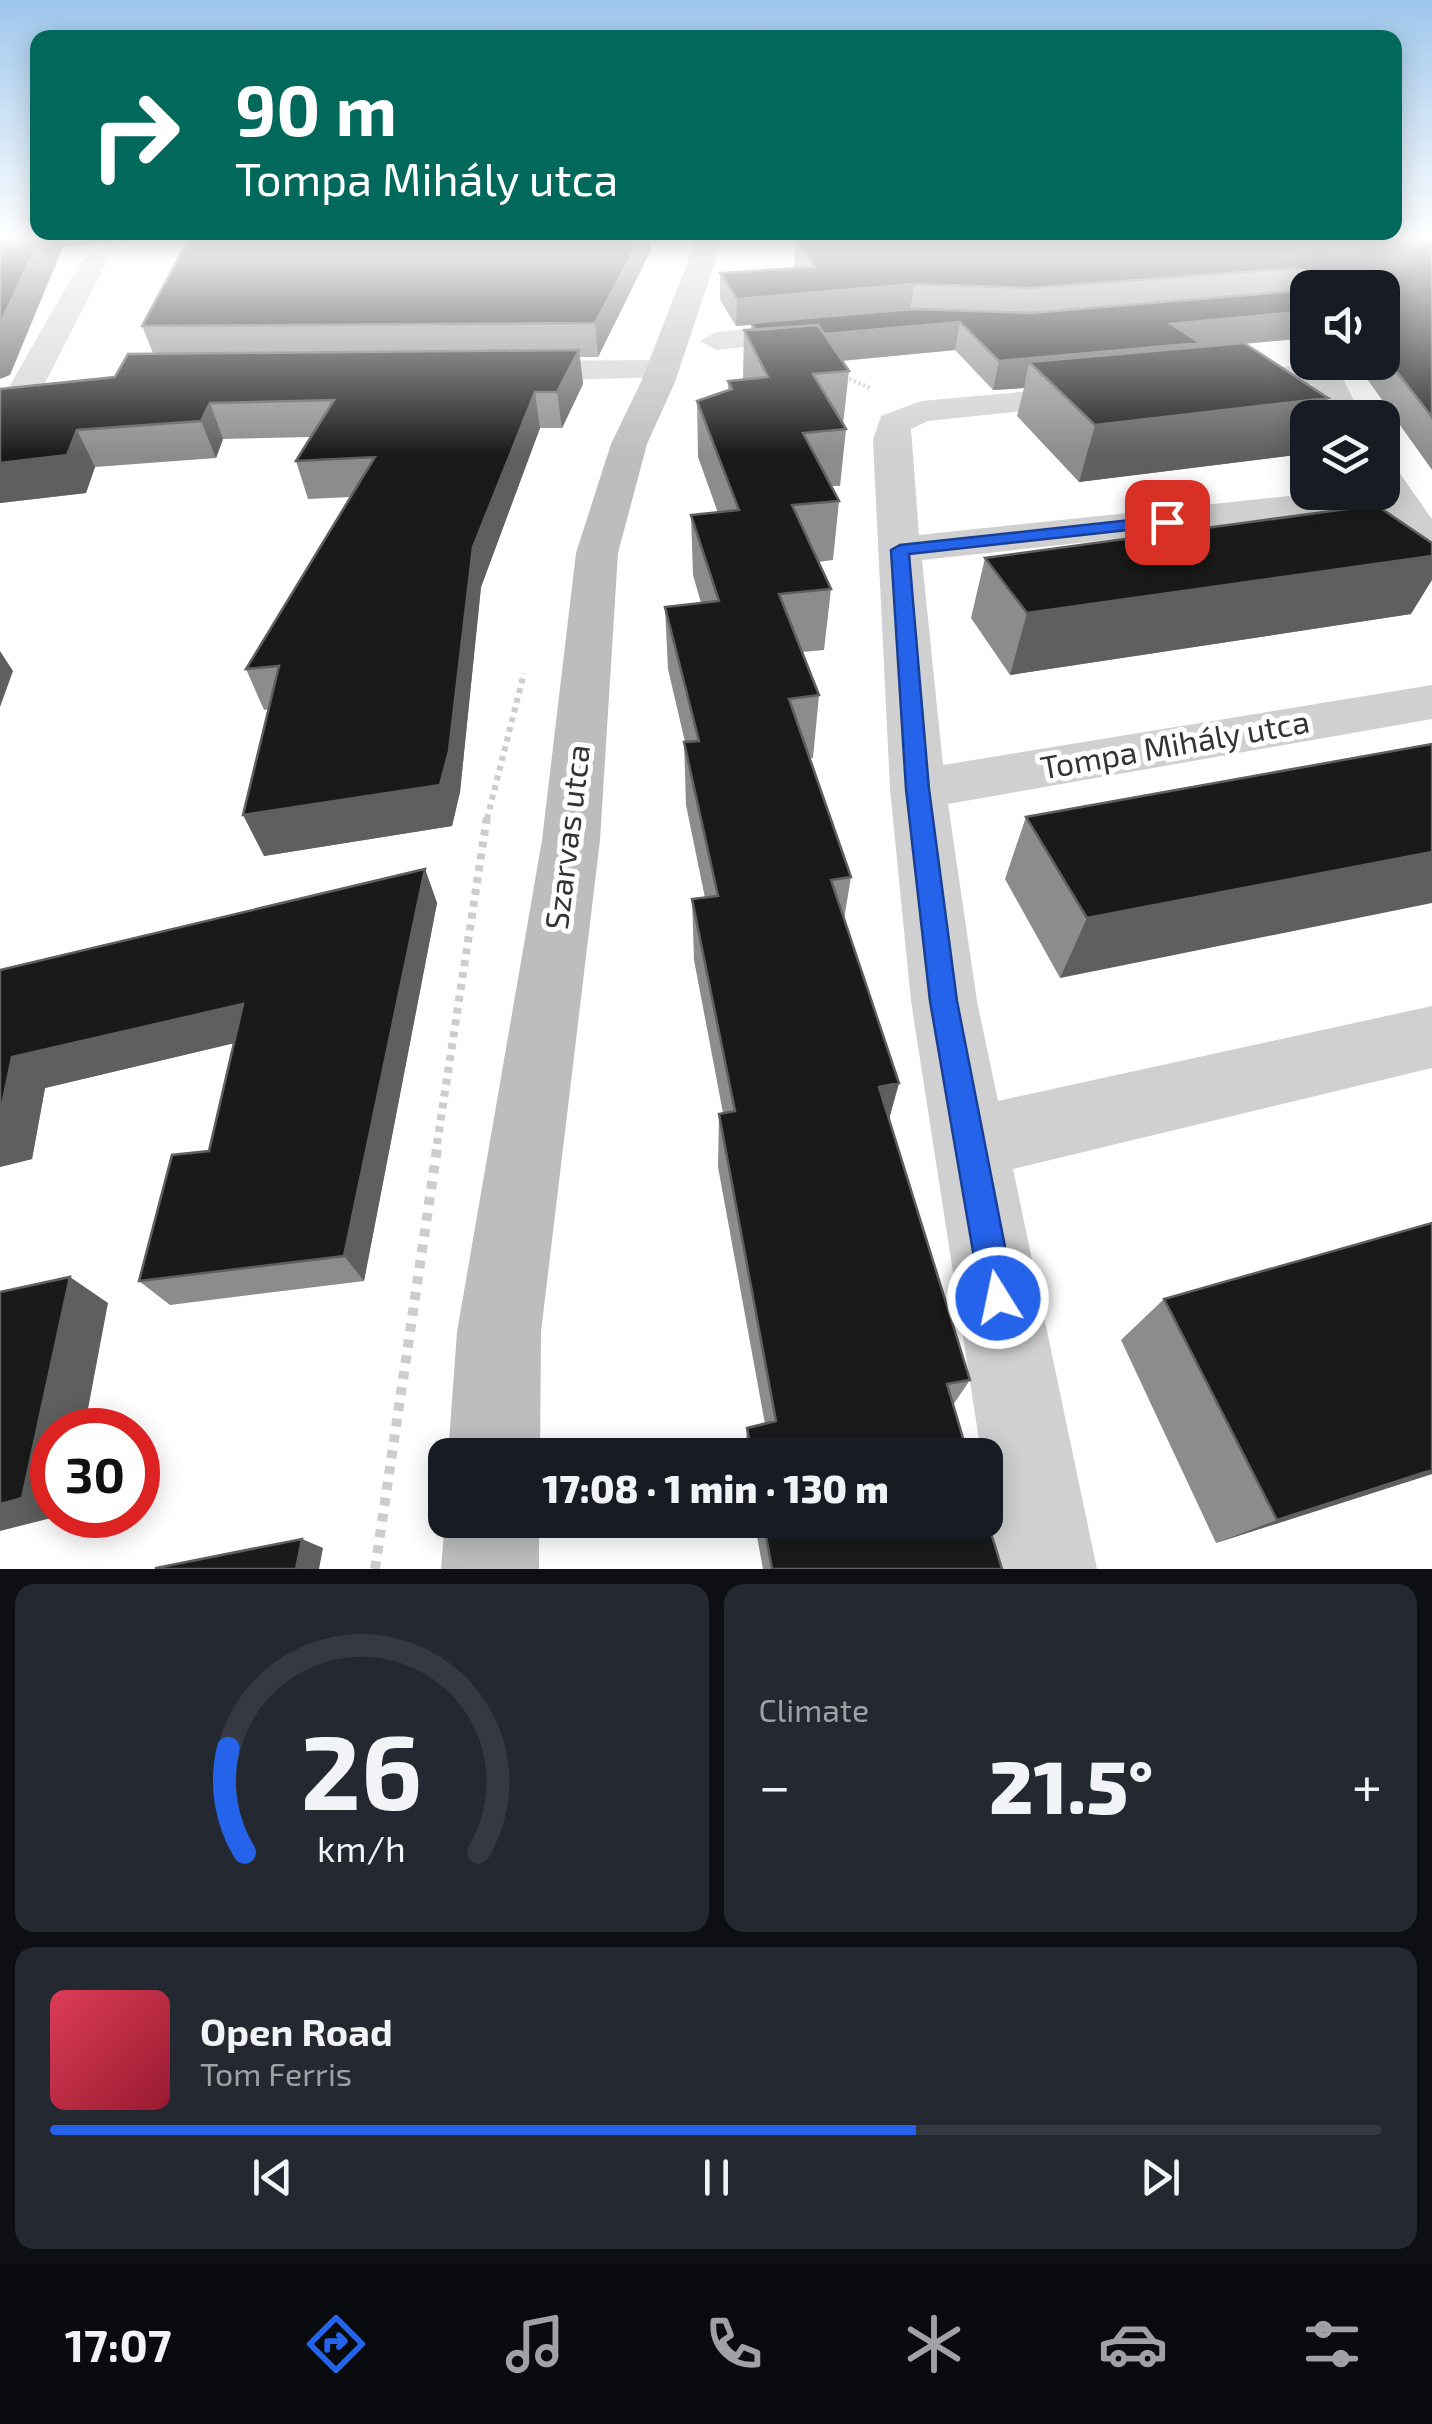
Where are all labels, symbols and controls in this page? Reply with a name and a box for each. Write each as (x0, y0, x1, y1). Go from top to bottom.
text: 90 m (235, 66, 397, 150)
icon: right (70, 70, 200, 200)
text: Tompa Mihály utca (235, 151, 618, 205)
map controls (1290, 270, 1400, 510)
button: sound (1290, 270, 1400, 380)
button: layers (1290, 400, 1400, 510)
pin (1125, 480, 1210, 565)
icon: arrive (1140, 495, 1195, 550)
street label: Tompa Mihály utca (1037, 701, 1312, 785)
street label: Szarvas utca (536, 742, 596, 931)
position arrow (946, 1246, 1050, 1350)
speed limit sign: 30 (30, 1408, 160, 1538)
text: 17:08 · 1 min · 130 m (542, 1465, 889, 1511)
text: Climate (759, 1690, 869, 1728)
text: 26 (301, 1706, 423, 1831)
text: 21.5° (989, 1739, 1153, 1829)
text: − (759, 1751, 791, 1817)
text: + (1352, 1751, 1382, 1817)
text: km/h (317, 1826, 406, 1869)
text: Open Road (200, 2008, 393, 2054)
text: Tom Ferris (200, 2054, 352, 2092)
icon: previous (245, 2150, 300, 2205)
icon: pause (689, 2150, 744, 2205)
icon: next (1133, 2150, 1188, 2205)
icon: directions (301, 2309, 371, 2379)
icon: music (500, 2309, 570, 2379)
icon: phone (699, 2309, 769, 2379)
icon: climate (899, 2309, 969, 2379)
icon: car (1098, 2309, 1168, 2379)
icon: filters (1297, 2309, 1367, 2379)
text: 17:07 (65, 2317, 172, 2371)

